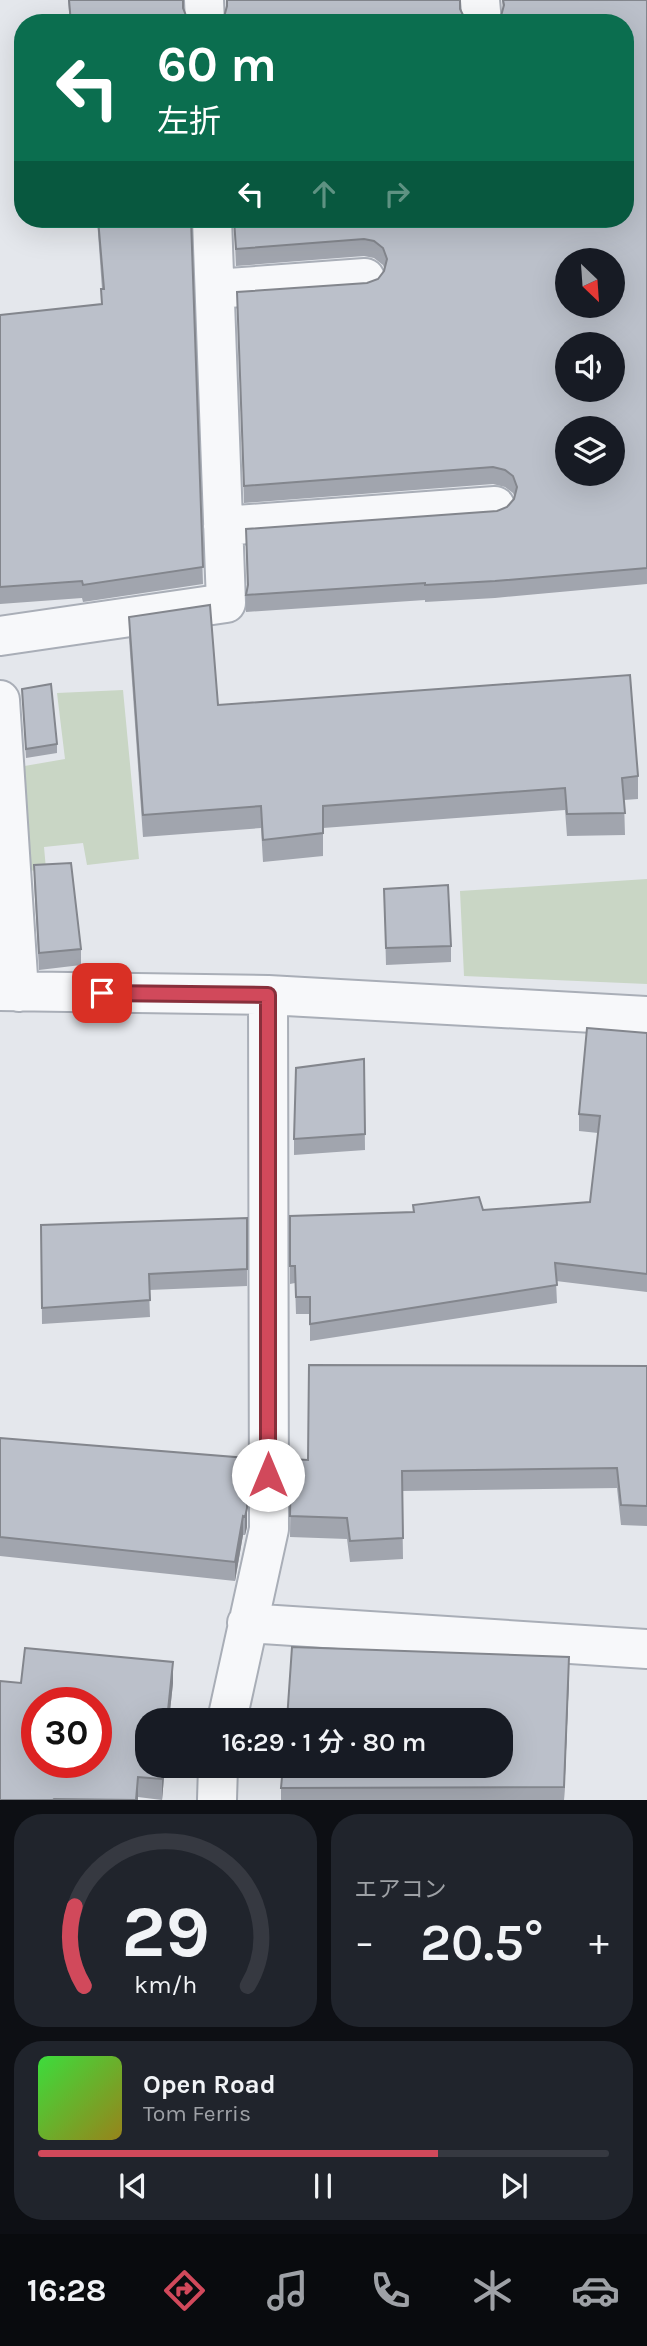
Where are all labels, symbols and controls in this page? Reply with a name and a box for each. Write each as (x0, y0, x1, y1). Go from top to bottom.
text: 60 m (157, 36, 277, 93)
icon: left (42, 42, 133, 133)
text: 左折 (157, 103, 221, 140)
icon: left (232, 175, 270, 213)
icon: ahead (305, 175, 343, 213)
icon: right (378, 175, 416, 213)
north arrow (555, 248, 625, 318)
map controls (555, 248, 625, 486)
button: sound (555, 332, 625, 402)
button: layers (555, 416, 625, 486)
pin (72, 963, 132, 1023)
icon: arrive (83, 974, 121, 1012)
position arrow (231, 1438, 305, 1512)
speed limit sign: 30 (21, 1687, 112, 1778)
text: 16:29 · 1 分 · 80 m (222, 1727, 426, 1758)
text: エアコン (355, 1876, 447, 1903)
text: 29 (121, 1890, 209, 1975)
text: 20.5° (420, 1912, 544, 1973)
text: − (355, 1920, 374, 1965)
text: + (589, 1920, 609, 1965)
text: km/h (134, 1970, 197, 1999)
text: Open Road (143, 2069, 276, 2100)
text: Tom Ferris (143, 2100, 251, 2127)
icon: previous (114, 2167, 152, 2205)
icon: pause (304, 2167, 342, 2205)
icon: next (495, 2167, 533, 2205)
icon: directions (160, 2266, 209, 2315)
icon: music (263, 2266, 312, 2315)
icon: phone (366, 2266, 415, 2315)
icon: climate (468, 2266, 517, 2315)
icon: car (571, 2266, 620, 2315)
text: 16:28 (27, 2272, 106, 2309)

